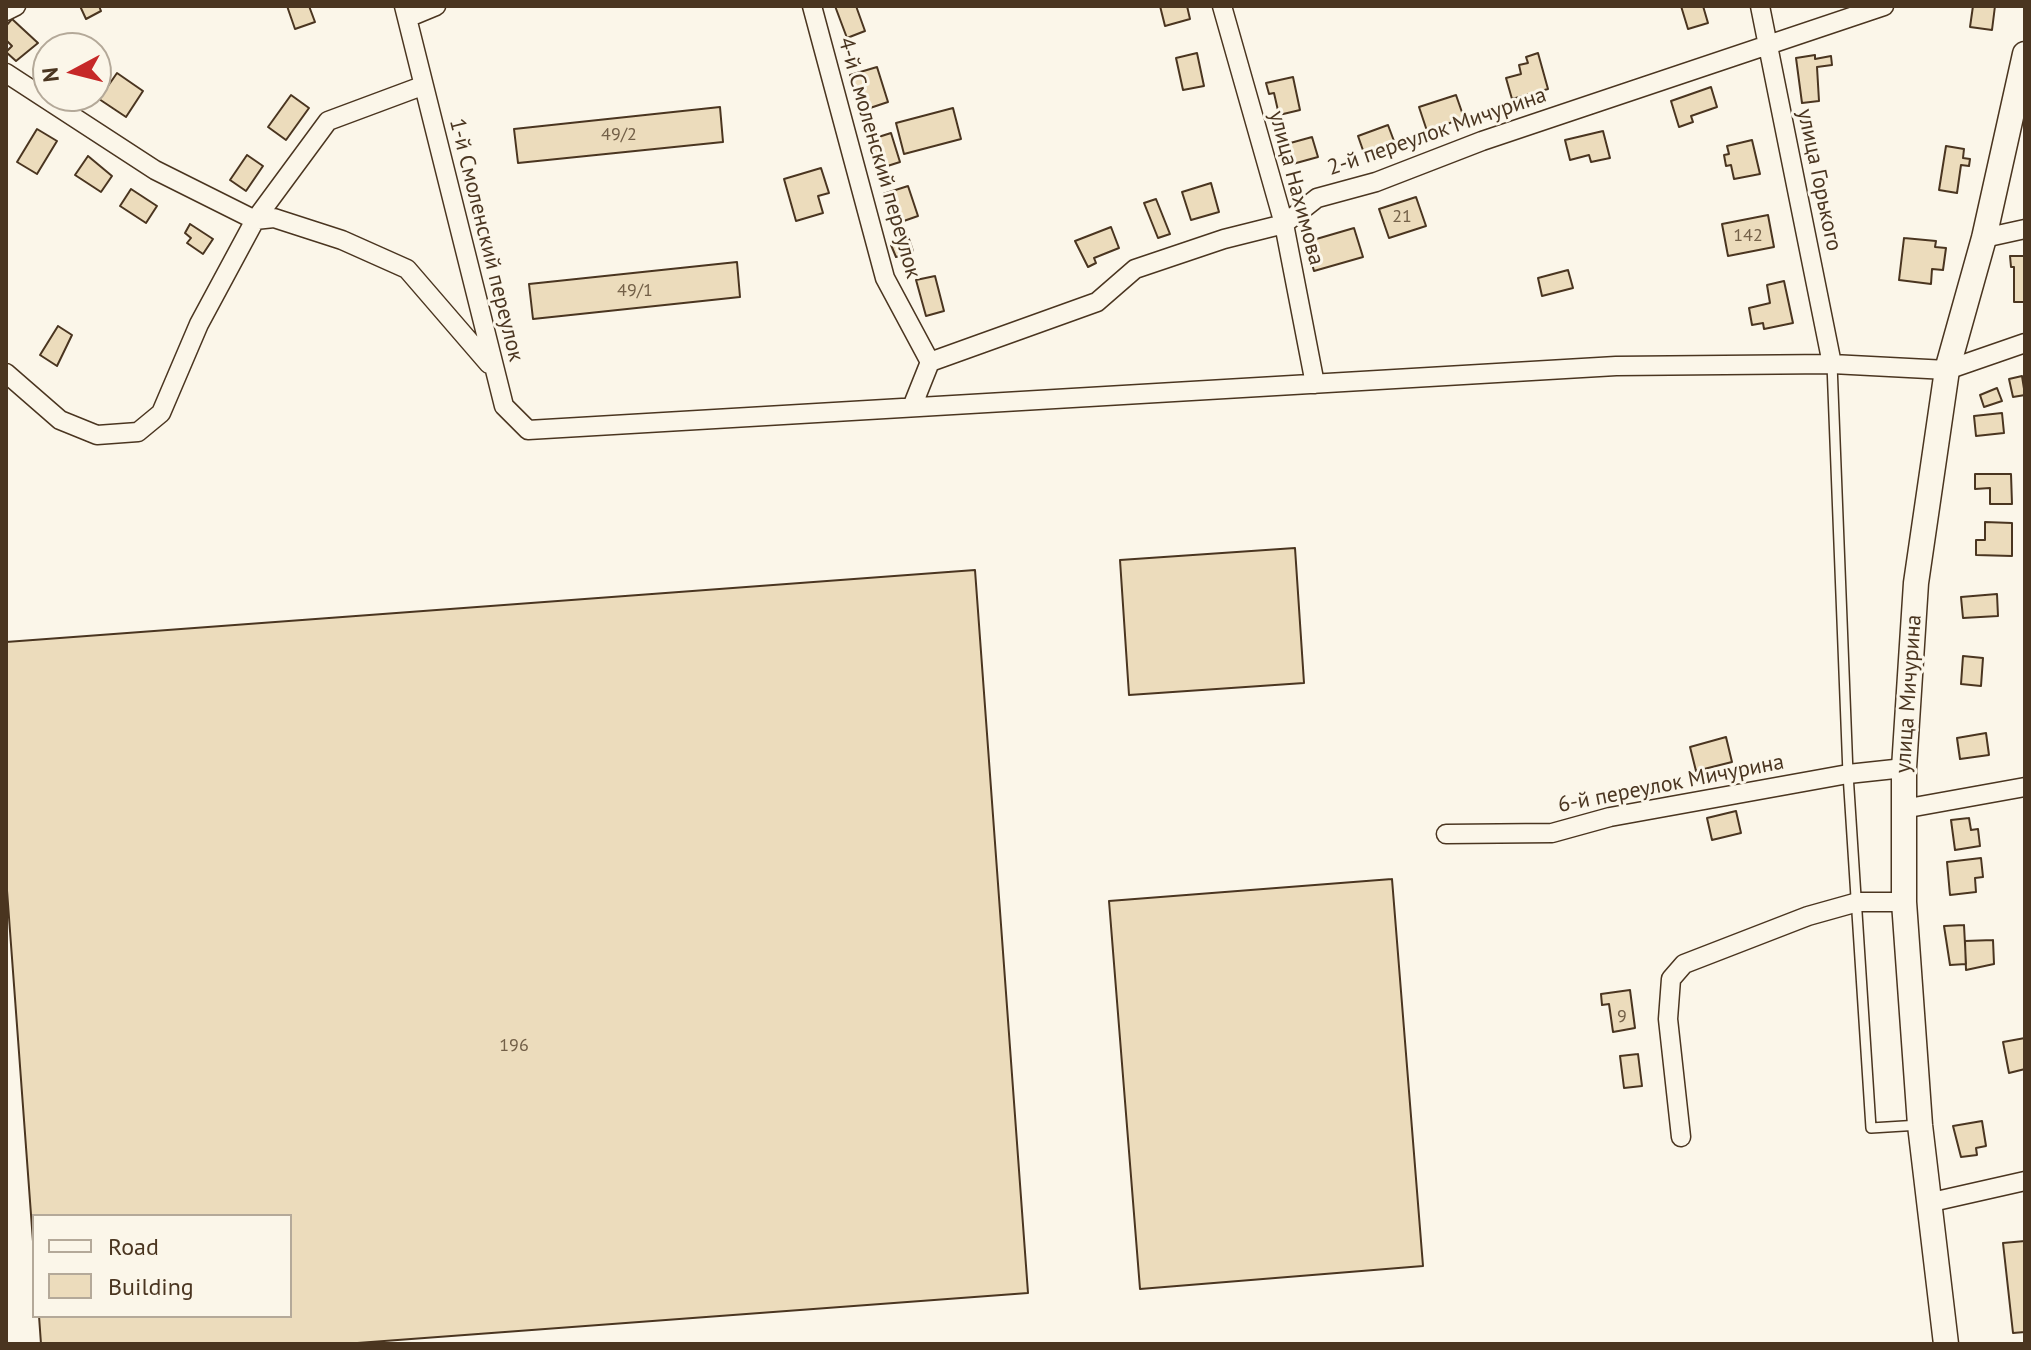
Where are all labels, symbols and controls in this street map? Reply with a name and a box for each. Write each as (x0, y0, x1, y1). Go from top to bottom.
north arrow (32, 32, 112, 112)
street label: 4-й Смоленский переулок (832, 34, 926, 282)
text: N (35, 66, 65, 84)
street label: 2-й переулок Мичурина (1324, 82, 1550, 182)
street label: улица Горького (1791, 106, 1847, 254)
street label: улица Нахимова (1263, 108, 1329, 268)
street label: 1-й Смоленский переулок (443, 116, 529, 364)
house number: 49/2 (601, 124, 637, 146)
house number: 21 (1392, 206, 1412, 228)
house number: 142 (1733, 225, 1763, 247)
house number: 49/1 (617, 280, 653, 302)
street label: улица Мичурина (1890, 614, 1928, 774)
street label: 6-й переулок Мичурина (1556, 749, 1786, 819)
house number: 9 (1617, 1006, 1627, 1028)
house number: 196 (499, 1035, 529, 1057)
legend (32, 1214, 292, 1318)
text: Road (108, 1231, 159, 1262)
text: Building (108, 1271, 194, 1302)

